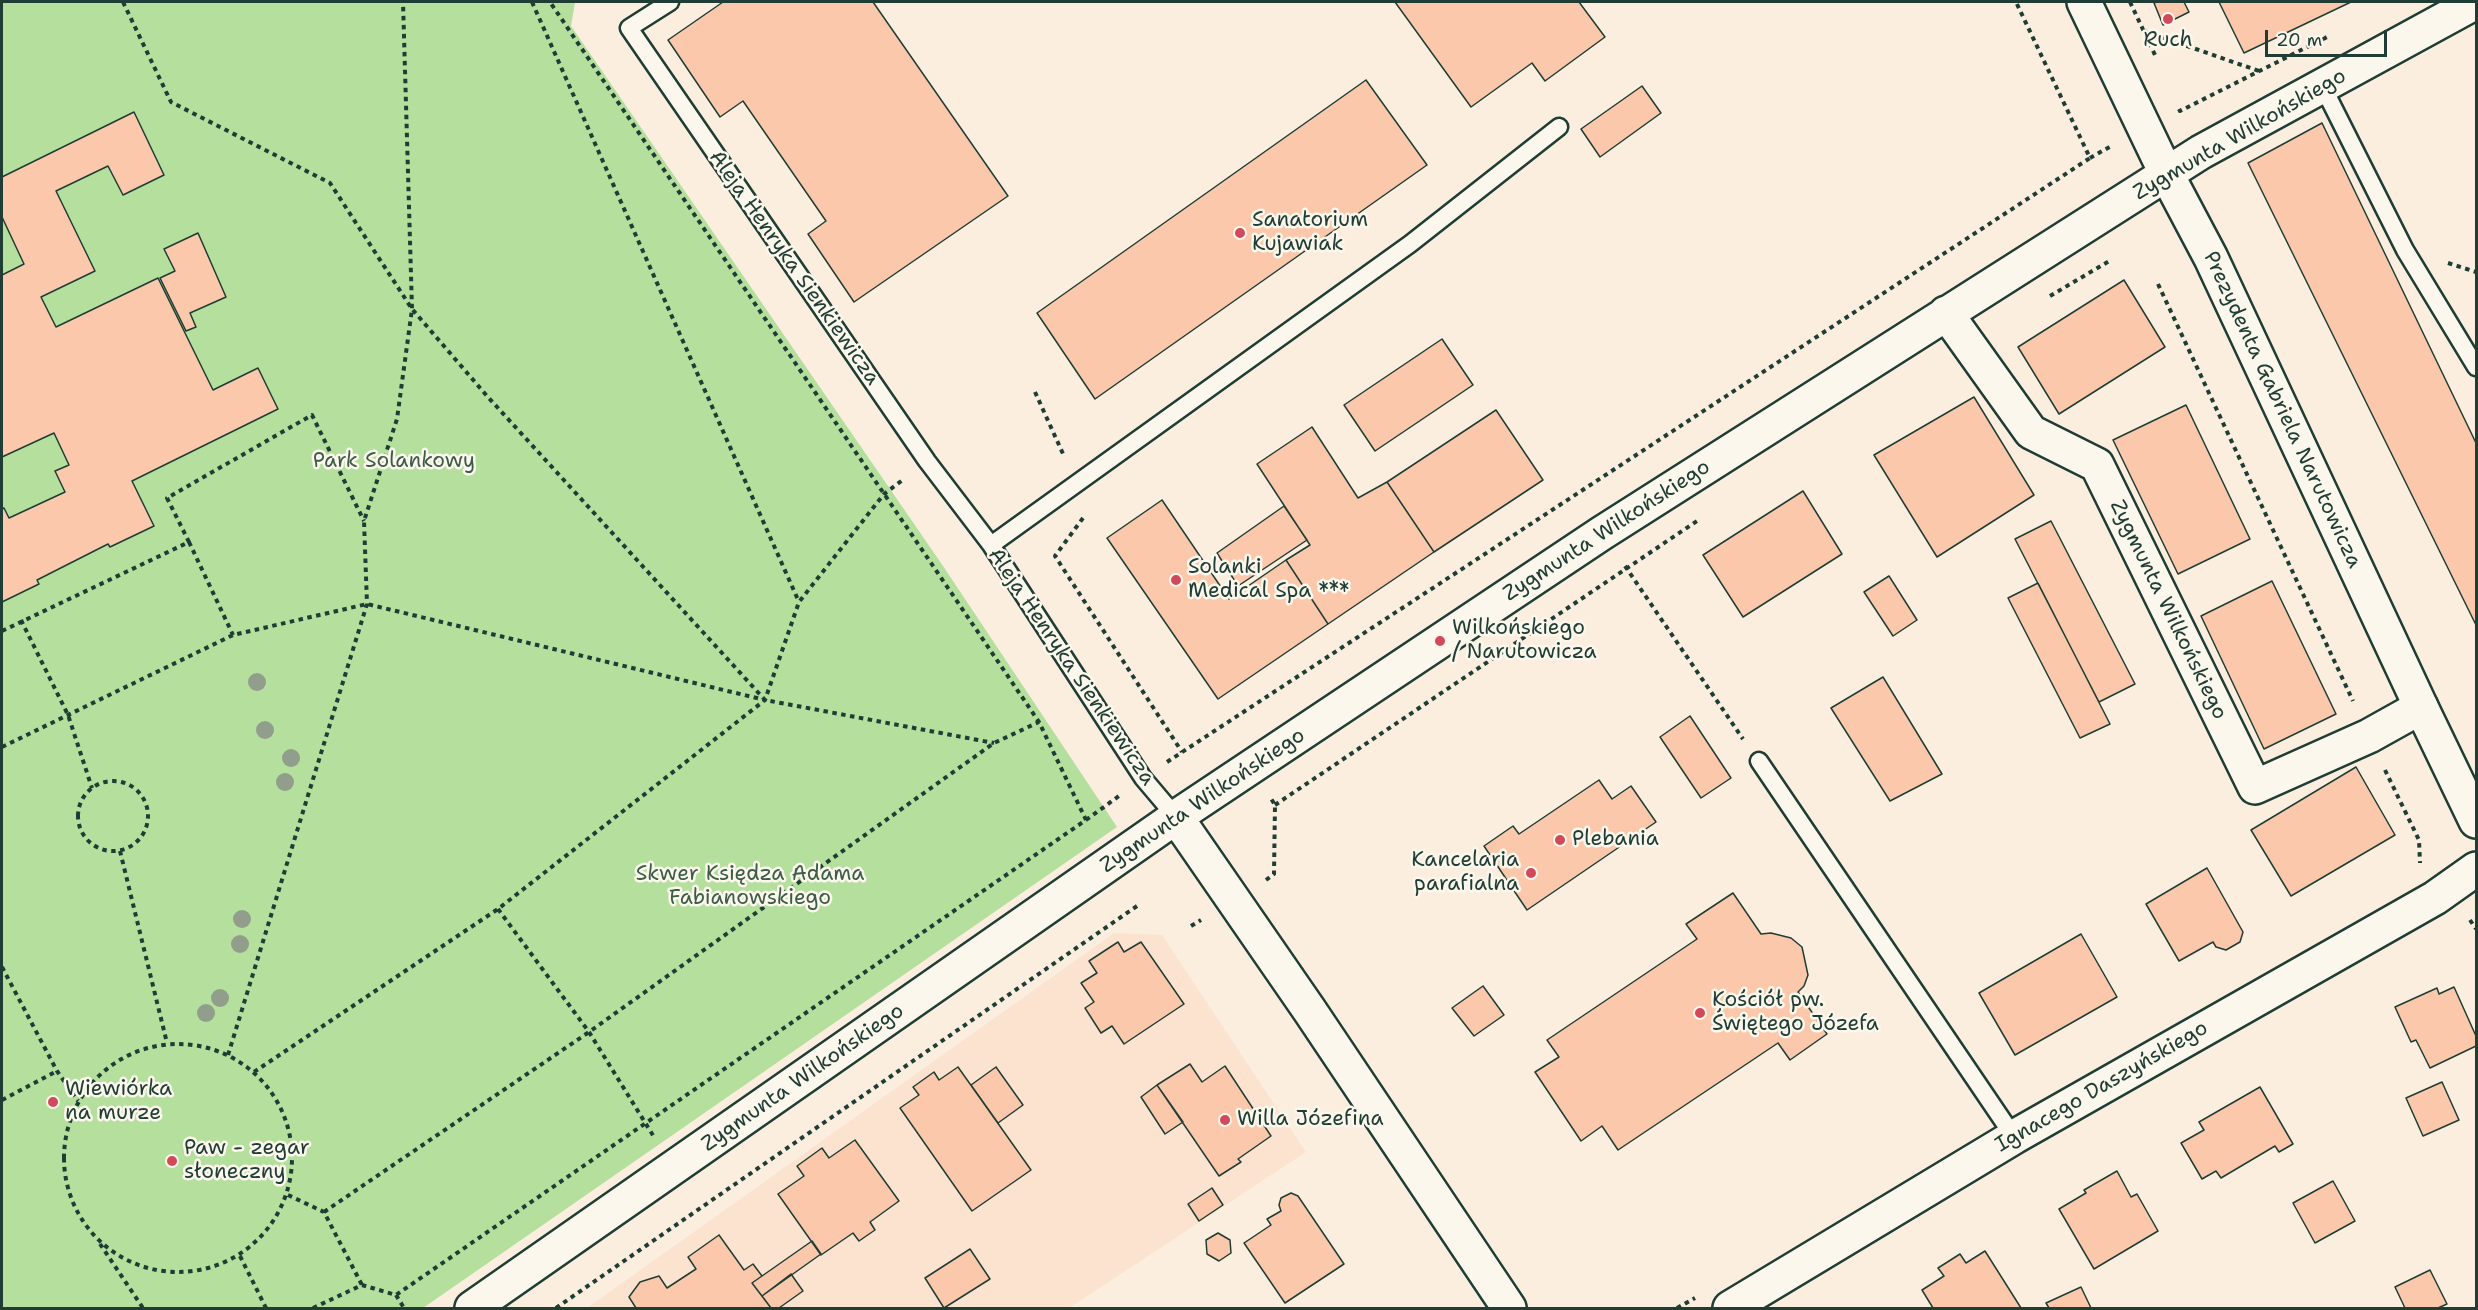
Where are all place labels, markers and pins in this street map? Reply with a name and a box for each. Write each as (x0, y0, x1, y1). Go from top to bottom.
marker: Ruch (2161, 12, 2175, 26)
place label: Ruch (2143, 28, 2193, 54)
place label: Sanatorium Kujawiak (1252, 208, 1368, 258)
marker: Sanatorium Kujawiak (1233, 226, 1247, 240)
place label: Solanki Medical Spa *** (1188, 555, 1349, 605)
marker: Solanki Medical Spa *** (1169, 573, 1183, 587)
place label: Wilkońskiego / Narutowicza (1452, 616, 1597, 666)
marker: Wilkońskiego / Narutowicza (1433, 634, 1447, 648)
place label: Plebania (1572, 827, 1659, 853)
marker: Plebania (1553, 833, 1567, 847)
place label: Kancelaria parafialna (1411, 848, 1519, 898)
marker: Kancelaria parafialna (1524, 866, 1538, 880)
place label: Kościół pw. Świętego Józefa (1712, 988, 1879, 1038)
marker: Kościół pw. Świętego Józefa (1693, 1006, 1707, 1020)
place label: Wiewiórka na murze (65, 1077, 172, 1127)
marker: Wiewiórka na murze (46, 1095, 60, 1109)
place label: Willa Józefina (1237, 1107, 1384, 1133)
marker: Willa Józefina (1218, 1113, 1232, 1127)
place label: Paw - zegar słoneczny (184, 1136, 310, 1186)
marker: Paw - zegar słoneczny (165, 1154, 179, 1168)

